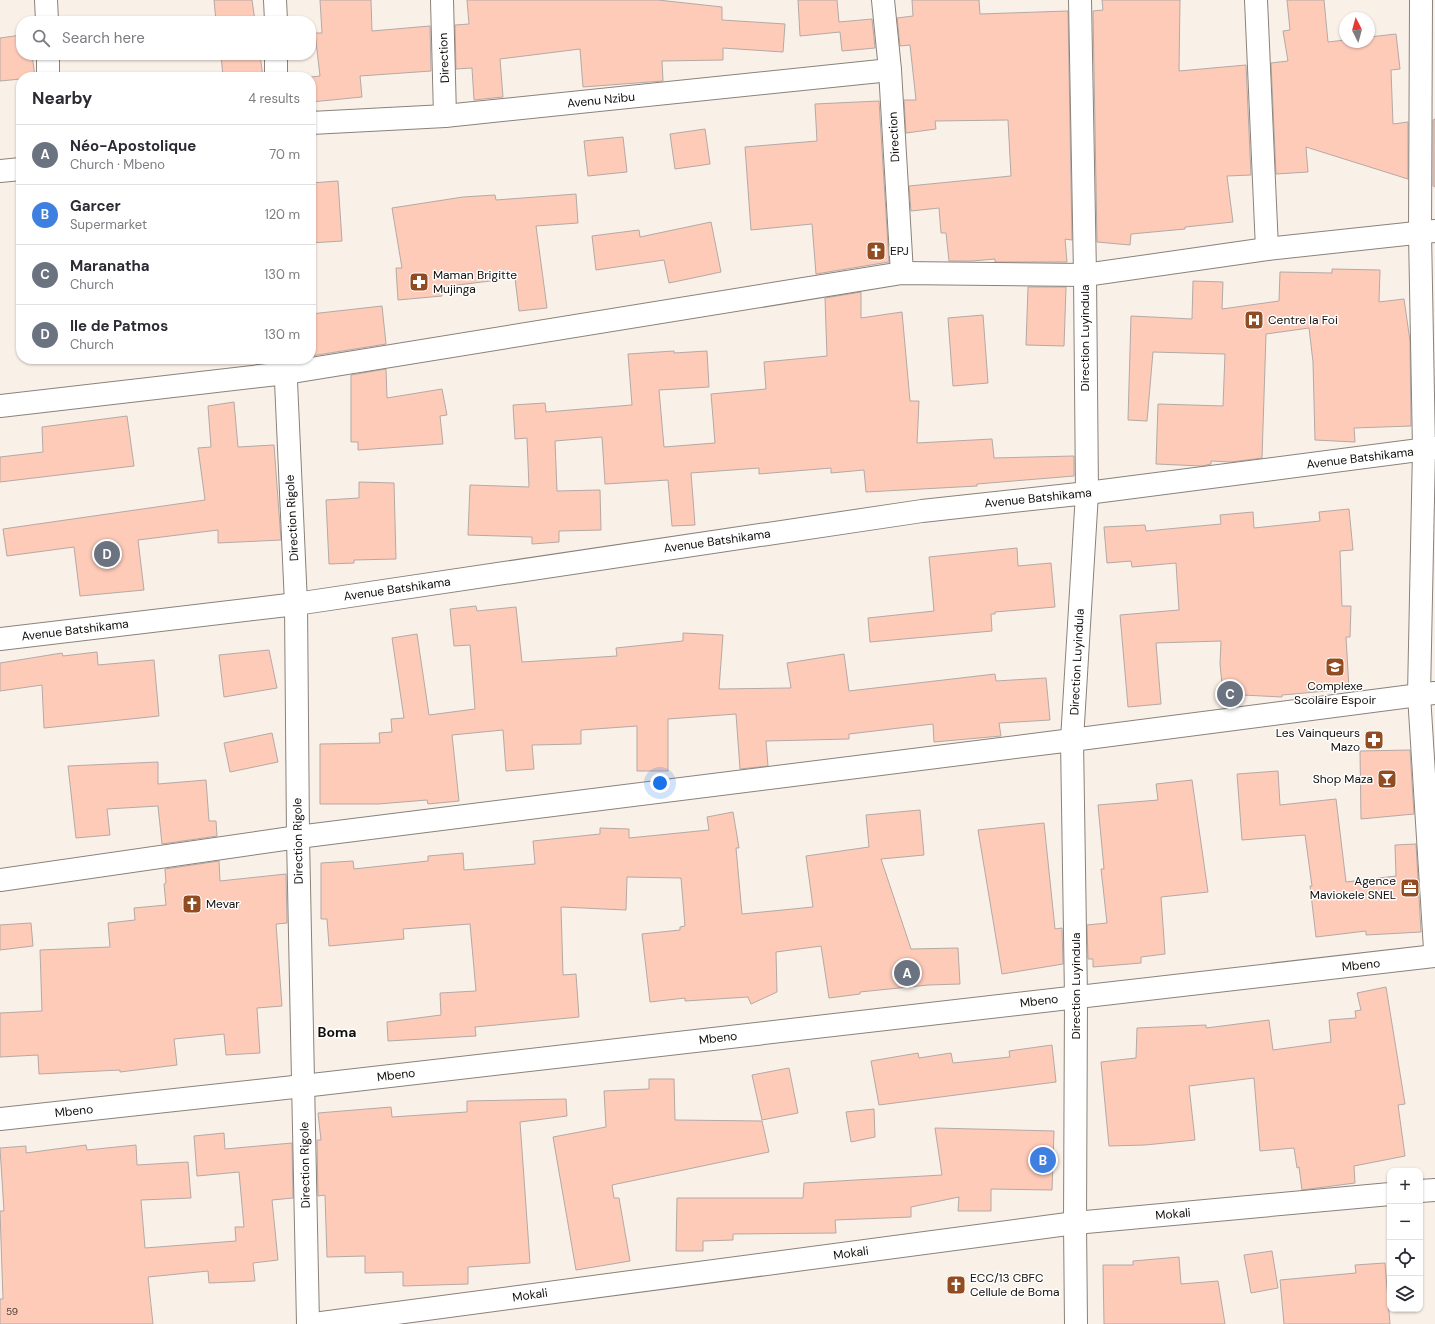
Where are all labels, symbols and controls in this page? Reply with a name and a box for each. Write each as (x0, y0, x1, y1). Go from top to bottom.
north arrow (1339, 12, 1375, 48)
search box (16, 16, 316, 60)
icon: search (30, 27, 52, 49)
text: Search here (62, 28, 145, 48)
street label: Direction (435, 32, 453, 83)
text: Nearby (32, 87, 92, 109)
street label: Avenu Nzibu (566, 88, 636, 112)
text: 4 results (248, 90, 300, 107)
street label: Direction (885, 111, 903, 163)
text: Néo-Apostolique (70, 136, 196, 156)
text: A (40, 146, 50, 163)
text: 70 m (269, 146, 300, 163)
text: Church · Mbeno (70, 156, 165, 173)
text: Garcer (70, 196, 121, 216)
text: B (41, 206, 49, 223)
text: 120 m (265, 206, 300, 223)
text: Supermarket (70, 216, 147, 233)
church icon: EPJ (865, 240, 887, 262)
place label: EPJ (890, 243, 909, 259)
text: Maranatha (70, 256, 150, 276)
text: C (40, 266, 50, 283)
text: 130 m (264, 266, 300, 283)
place label: Maman Brigitte Mujinga (433, 267, 517, 297)
pharmacy icon: Maman Brigitte Mujinga (408, 271, 430, 293)
text: Church (70, 276, 114, 293)
street label: Direction Luyindula (1077, 285, 1093, 391)
hospital icon: Centre la Foi (1243, 309, 1265, 331)
place label: Centre la Foi (1268, 312, 1338, 328)
text: Ile de Patmos (70, 316, 168, 336)
text: D (40, 326, 50, 343)
text: 130 m (264, 326, 300, 343)
text: Church (70, 336, 114, 353)
street label: Avenue Batshikama (1306, 443, 1414, 473)
street label: Direction Rigole (282, 474, 302, 562)
street label: Avenue Batshikama (984, 484, 1092, 512)
street label: Avenue Batshikama (662, 526, 772, 556)
pin: D (94, 539, 120, 569)
street label: Avenue Batshikama (342, 574, 452, 604)
street label: Direction Luyindula (1066, 608, 1088, 716)
street label: Avenue Batshikama (21, 615, 129, 645)
school or university icon: Complexe Scolaire Espoir (1324, 656, 1346, 678)
place label: Complexe Scolaire Espoir (1294, 678, 1377, 708)
pin: C (1217, 679, 1243, 709)
place label: Les Vainqueurs Mazo (1276, 725, 1360, 755)
pharmacy icon: Les Vainqueurs Mazo (1363, 729, 1385, 751)
bar icon: Shop Maza (1376, 768, 1398, 790)
place label: Shop Maza (1313, 771, 1373, 787)
your location (650, 773, 670, 793)
street label: Direction Rigole (289, 797, 307, 884)
place label: Agence Maviokele SNEL (1310, 873, 1396, 903)
office icon: Agence Maviokele SNEL (1399, 877, 1421, 899)
church icon: Mevar (181, 893, 203, 915)
place label: Mevar (206, 896, 240, 912)
street label: Direction Luyindula (1068, 933, 1084, 1039)
street label: Mbeno (1341, 955, 1381, 975)
pin: A (894, 958, 920, 988)
street label: Mbeno (1019, 991, 1059, 1011)
district label: Boma (318, 1023, 356, 1041)
street label: Mbeno (698, 1028, 738, 1048)
street label: Mbeno (376, 1065, 416, 1085)
street label: Mbeno (54, 1101, 94, 1121)
street label: Direction Rigole (296, 1121, 314, 1208)
pin: B (1030, 1145, 1056, 1175)
map controls (1387, 1168, 1423, 1312)
button: + (1387, 1168, 1423, 1204)
street label: Mokali (1155, 1204, 1191, 1224)
button: − (1387, 1204, 1423, 1240)
button: locate (1387, 1240, 1423, 1276)
street label: Mokali (832, 1243, 870, 1263)
place label: ECC/13 CBFC Cellule de Boma (970, 1270, 1059, 1300)
church icon: ECC/13 CBFC Cellule de Boma (945, 1274, 967, 1296)
button: layers (1387, 1276, 1423, 1312)
street label: Mokali (511, 1285, 549, 1305)
house number: 59 (6, 1305, 18, 1318)

